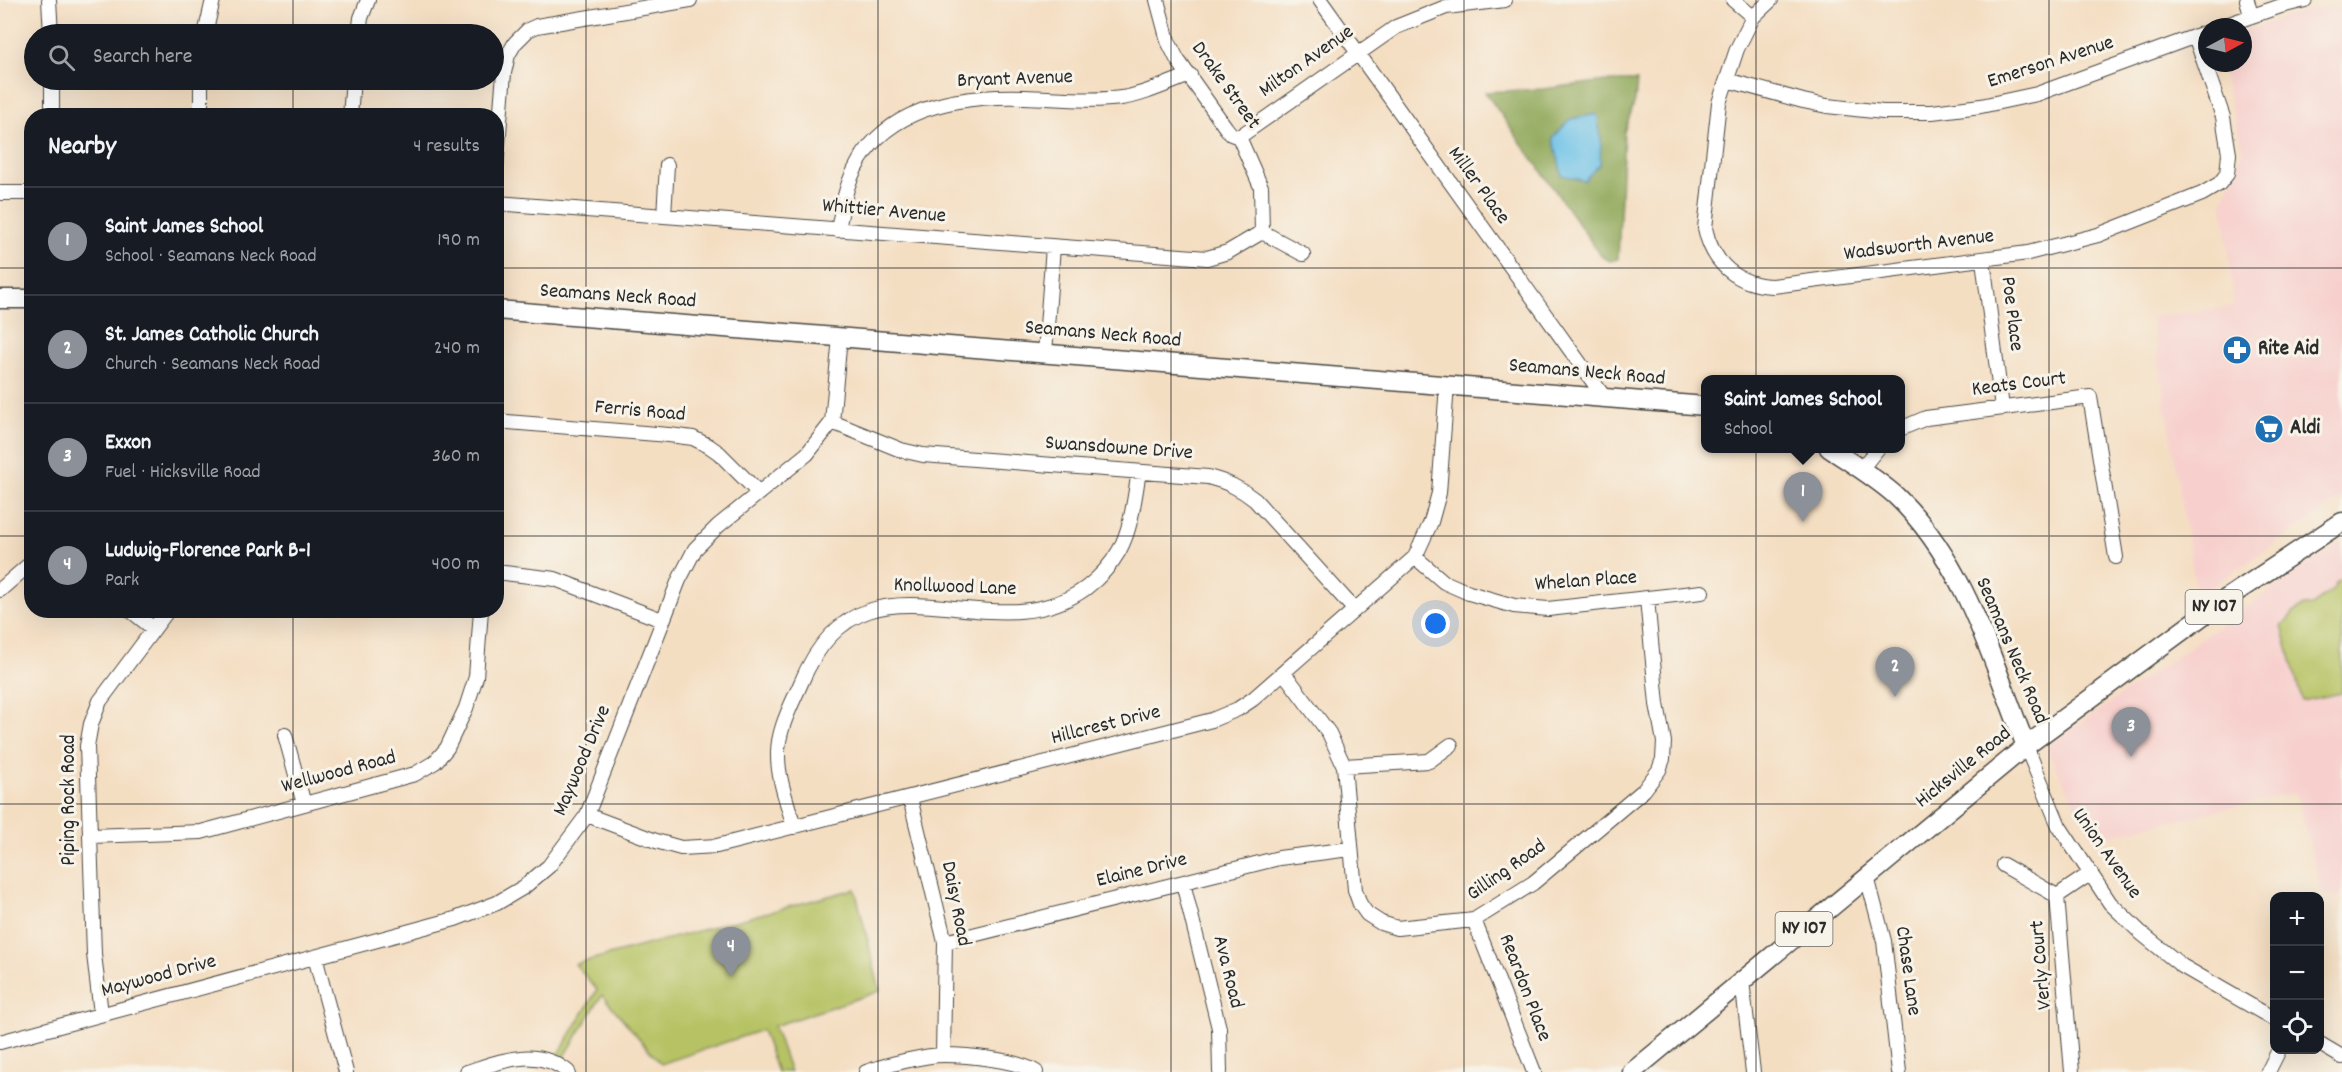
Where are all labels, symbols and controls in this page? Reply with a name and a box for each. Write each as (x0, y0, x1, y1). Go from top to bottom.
street label: Milton Avenue (1253, 18, 1361, 106)
north arrow (2198, 18, 2252, 72)
search box (24, 24, 504, 90)
street label: Emerson Avenue (1984, 28, 2118, 98)
street label: Drake Street (1183, 36, 1267, 136)
icon: search (45, 41, 78, 74)
text: Search here (93, 42, 192, 73)
street label: Bryant Avenue (957, 63, 1073, 97)
text: Nearby (48, 129, 116, 166)
text: 4 results (413, 133, 480, 161)
street label: Miller Place (1439, 141, 1517, 231)
street label: Whittier Avenue (821, 192, 947, 232)
text: Saint James School (105, 212, 263, 243)
street label: Wadsworth Avenue (1842, 222, 1996, 270)
text: 1 (65, 227, 70, 255)
text: 190 m (437, 227, 480, 255)
text: School · Seamans Neck Road (105, 243, 317, 271)
street label: Poe Place (1992, 275, 2030, 353)
street label: Seamans Neck Road (539, 277, 697, 317)
street label: Seamans Neck Road (1024, 313, 1182, 357)
text: St. James Catholic Church (105, 320, 319, 351)
pharmacy icon: Rite Aid (2221, 334, 2253, 366)
text: 2 (63, 335, 72, 363)
text: 240 m (434, 335, 480, 363)
place label: Rite Aid (2258, 335, 2319, 365)
text: Church · Seamans Neck Road (105, 351, 320, 379)
street label: Seamans Neck Road (1508, 351, 1666, 395)
street label: Keats Court (1970, 364, 2068, 406)
popup (1701, 375, 1905, 453)
text: Saint James School (1724, 385, 1882, 416)
street label: Ferris Road (593, 393, 687, 431)
supermarket icon: Aldi (2253, 413, 2285, 445)
place label: Aldi (2290, 414, 2320, 444)
text: School (1724, 416, 1772, 444)
text: Exxon (105, 428, 151, 459)
street label: Swansdowne Drive (1044, 429, 1194, 469)
text: 3 (63, 443, 72, 471)
text: 360 m (432, 443, 480, 471)
text: Fuel · Hicksville Road (105, 459, 261, 487)
pin: 1 (1784, 472, 1822, 522)
text: Ludwig-Florence Park B-1 (105, 536, 311, 567)
text: 4 (63, 551, 72, 579)
text: 400 m (432, 551, 480, 579)
street label: Whelan Place (1534, 563, 1638, 601)
text: Park (105, 567, 139, 595)
street label: Knollwood Lane (893, 571, 1017, 605)
street label: Seamans Neck Road (1967, 573, 2055, 729)
road number: NY 107 (2186, 590, 2242, 624)
your location (1421, 609, 1450, 638)
pin: 2 (1876, 648, 1914, 697)
street label: Hillcrest Drive (1048, 698, 1164, 754)
street label: Maywood Drive (546, 701, 620, 821)
pin: 3 (2112, 708, 2150, 757)
street label: Hicksville Road (1909, 720, 2019, 816)
street label: Piping Rock Road (55, 734, 85, 866)
street label: Wellwood Road (278, 743, 400, 803)
street label: Union Avenue (2064, 802, 2148, 906)
street label: Gilling Road (1461, 833, 1553, 909)
street label: Elaine Drive (1094, 845, 1190, 897)
street label: Daisy Road (932, 859, 978, 949)
map controls (2270, 892, 2324, 1054)
button: + (2270, 892, 2324, 946)
road number: NY 107 (1776, 912, 1832, 946)
street label: Verly Court (2023, 919, 2061, 1011)
street label: Chase Lane (1886, 924, 1928, 1018)
pin: 4 (712, 928, 750, 977)
street label: Reardon Place (1490, 930, 1558, 1046)
street label: Ava Road (1203, 932, 1251, 1012)
button: − (2270, 946, 2324, 1000)
street label: Maywood Drive (98, 947, 220, 1007)
button: locate (2270, 1000, 2324, 1054)

